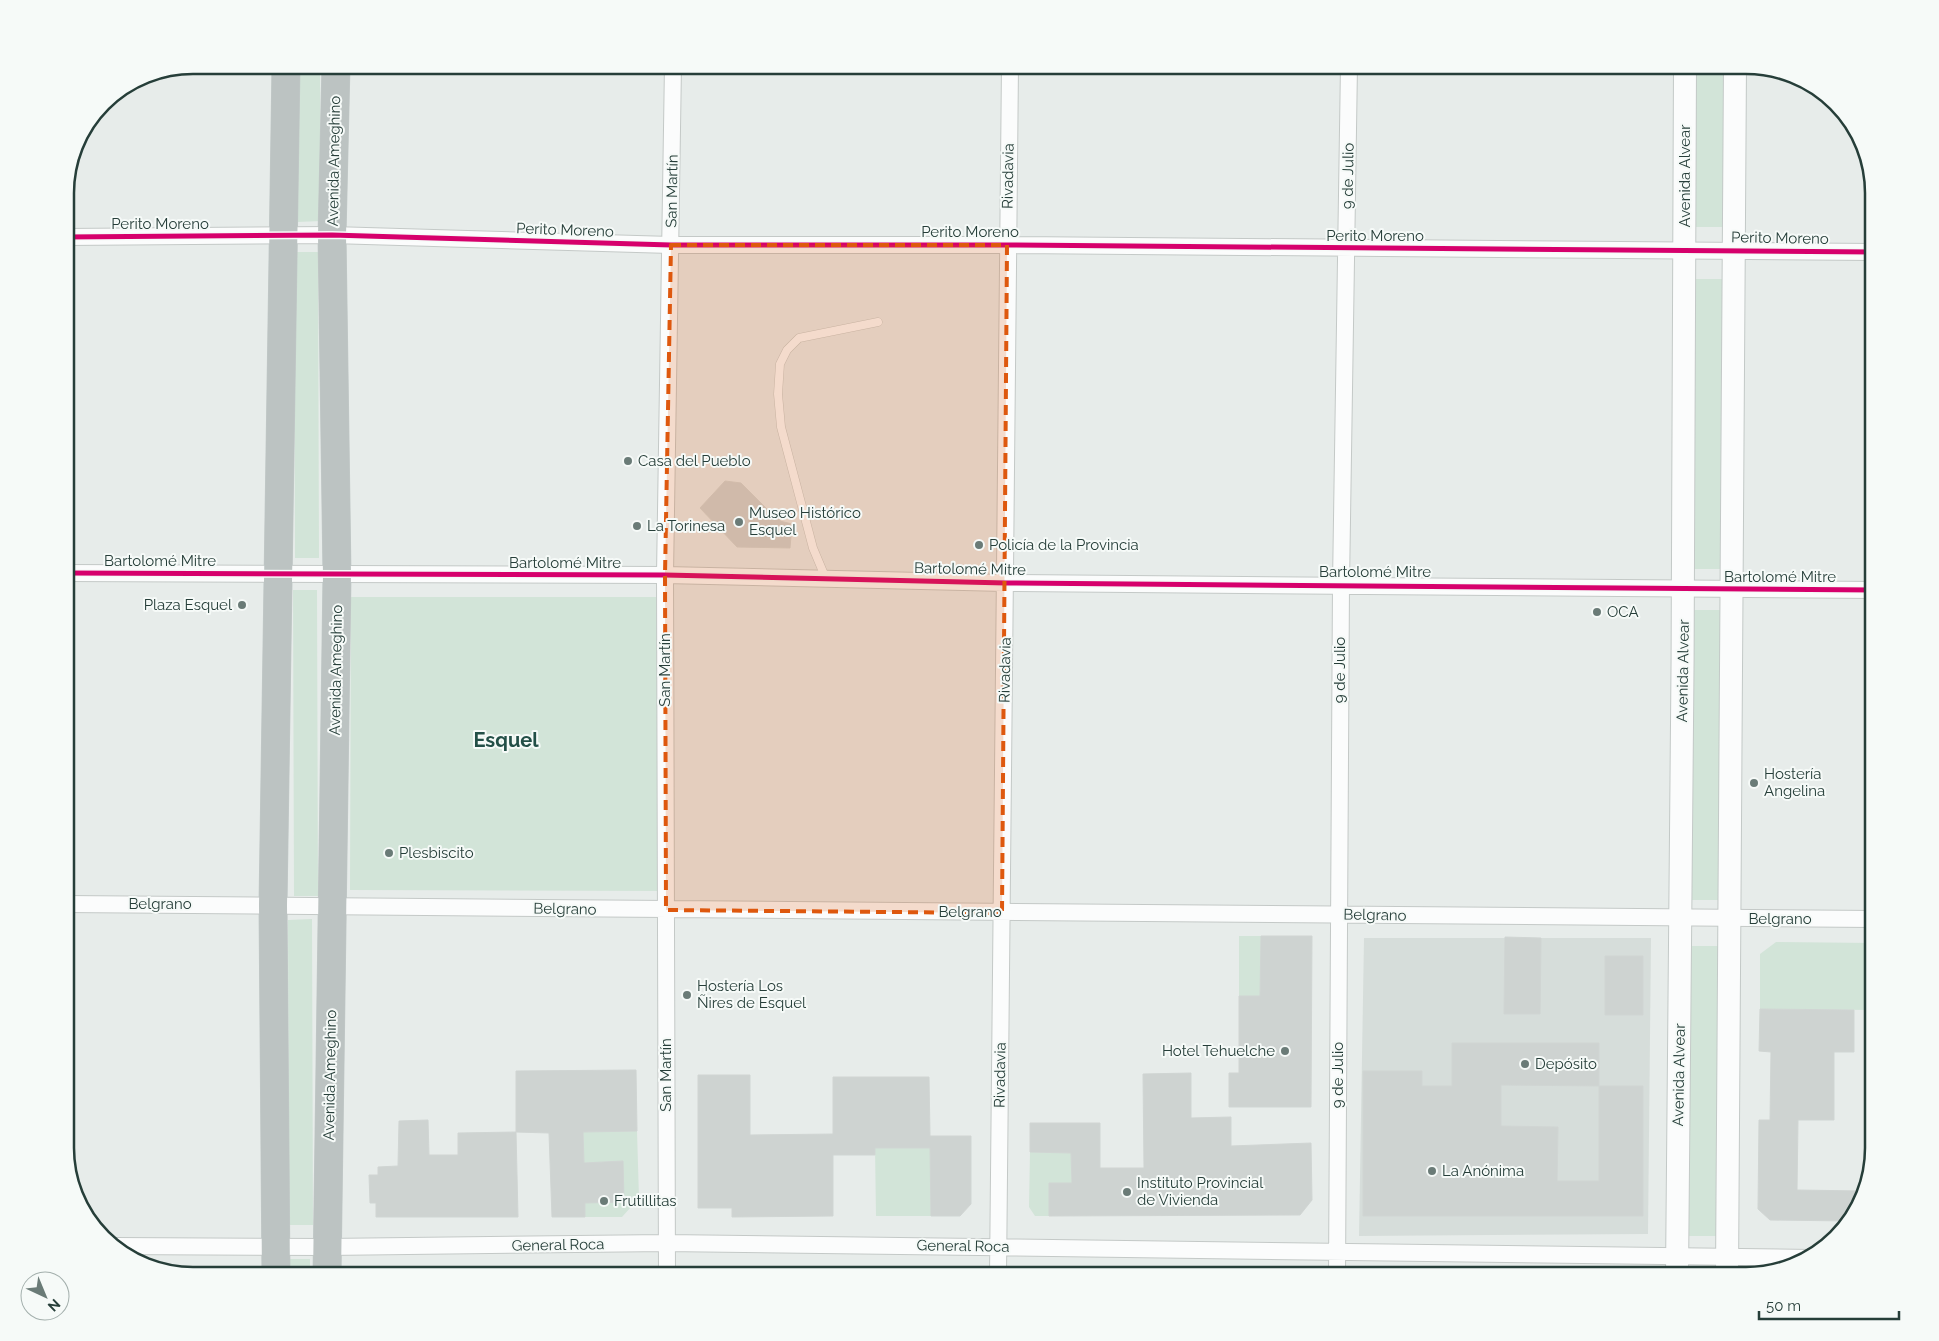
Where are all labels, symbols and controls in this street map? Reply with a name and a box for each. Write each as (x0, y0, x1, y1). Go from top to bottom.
street label: Avenida Ameghino (324, 95, 344, 227)
street label: Avenida Alvear (1676, 124, 1694, 228)
street label: Rivadavia (998, 143, 1018, 209)
street label: 9 de Julio (1338, 143, 1358, 209)
street label: San Martín (662, 154, 682, 228)
street label: Perito Moreno (111, 215, 209, 233)
street label: Perito Moreno (516, 219, 614, 241)
street label: Perito Moreno (921, 223, 1019, 241)
street label: Perito Moreno (1326, 227, 1424, 245)
street label: Perito Moreno (1731, 228, 1829, 248)
place label: Casa del Pueblo (638, 452, 751, 470)
marker: Casa del Pueblo (622, 455, 634, 467)
place label: Museo Histórico Esquel (749, 504, 861, 539)
marker: Museo Histórico Esquel (733, 516, 745, 528)
place label: La Torinesa (647, 517, 725, 535)
marker: La Torinesa (631, 520, 643, 532)
place label: Policía de la Provincia (989, 536, 1139, 554)
marker: Policía de la Provincia (973, 539, 985, 551)
street label: Bartolomé Mitre (104, 552, 216, 570)
street label: Bartolomé Mitre (509, 554, 621, 572)
street label: Bartolomé Mitre (914, 559, 1026, 579)
street label: Bartolomé Mitre (1319, 563, 1431, 581)
street label: Bartolomé Mitre (1724, 568, 1836, 586)
place label: Plaza Esquel (144, 596, 233, 614)
marker: Plaza Esquel (236, 599, 248, 611)
place label: OCA (1607, 603, 1639, 621)
street label: Avenida Ameghino (326, 604, 346, 736)
marker: OCA (1591, 606, 1603, 618)
street label: Avenida Alvear (1673, 619, 1693, 723)
street label: San Martín (656, 633, 674, 707)
street label: Rivadavia (995, 637, 1015, 703)
street label: 9 de Julio (1331, 637, 1349, 703)
district label: Esquel (473, 728, 539, 752)
place label: Hostería Angelina (1764, 765, 1825, 800)
marker: Hostería Angelina (1748, 777, 1760, 789)
place label: Plesbiscito (399, 844, 474, 862)
marker: Plesbiscito (383, 847, 395, 859)
street label: Belgrano (128, 895, 192, 913)
street label: Belgrano (533, 899, 597, 919)
street label: Belgrano (938, 903, 1002, 921)
street label: Belgrano (1343, 905, 1407, 925)
street label: Belgrano (1748, 910, 1812, 928)
place label: Hostería Los Ñires de Esquel (697, 977, 807, 1012)
marker: Hostería Los Ñires de Esquel (681, 989, 693, 1001)
street label: Avenida Ameghino (320, 1009, 340, 1141)
street label: Avenida Alvear (1669, 1023, 1689, 1127)
street label: San Martín (657, 1038, 675, 1112)
street label: Rivadavia (990, 1042, 1010, 1108)
place label: Hotel Tehuelche (1162, 1042, 1275, 1060)
street label: 9 de Julio (1329, 1042, 1347, 1108)
marker: Hotel Tehuelche (1279, 1045, 1291, 1057)
place label: Depósito (1535, 1055, 1597, 1073)
marker: Depósito (1519, 1058, 1531, 1070)
place label: La Anónima (1442, 1162, 1524, 1180)
marker: La Anónima (1426, 1165, 1438, 1177)
place label: Instituto Provincial de Vivienda (1137, 1174, 1264, 1209)
marker: Instituto Provincial de Vivienda (1121, 1186, 1133, 1198)
place label: Frutillitas (614, 1192, 677, 1210)
marker: Frutillitas (598, 1195, 610, 1207)
street label: General Roca (511, 1235, 605, 1255)
street label: General Roca (916, 1236, 1010, 1256)
north arrow (20, 1271, 70, 1321)
scale bar (1759, 1288, 1899, 1320)
text: N (45, 1296, 63, 1315)
text: 50 m (1766, 1297, 1801, 1315)

